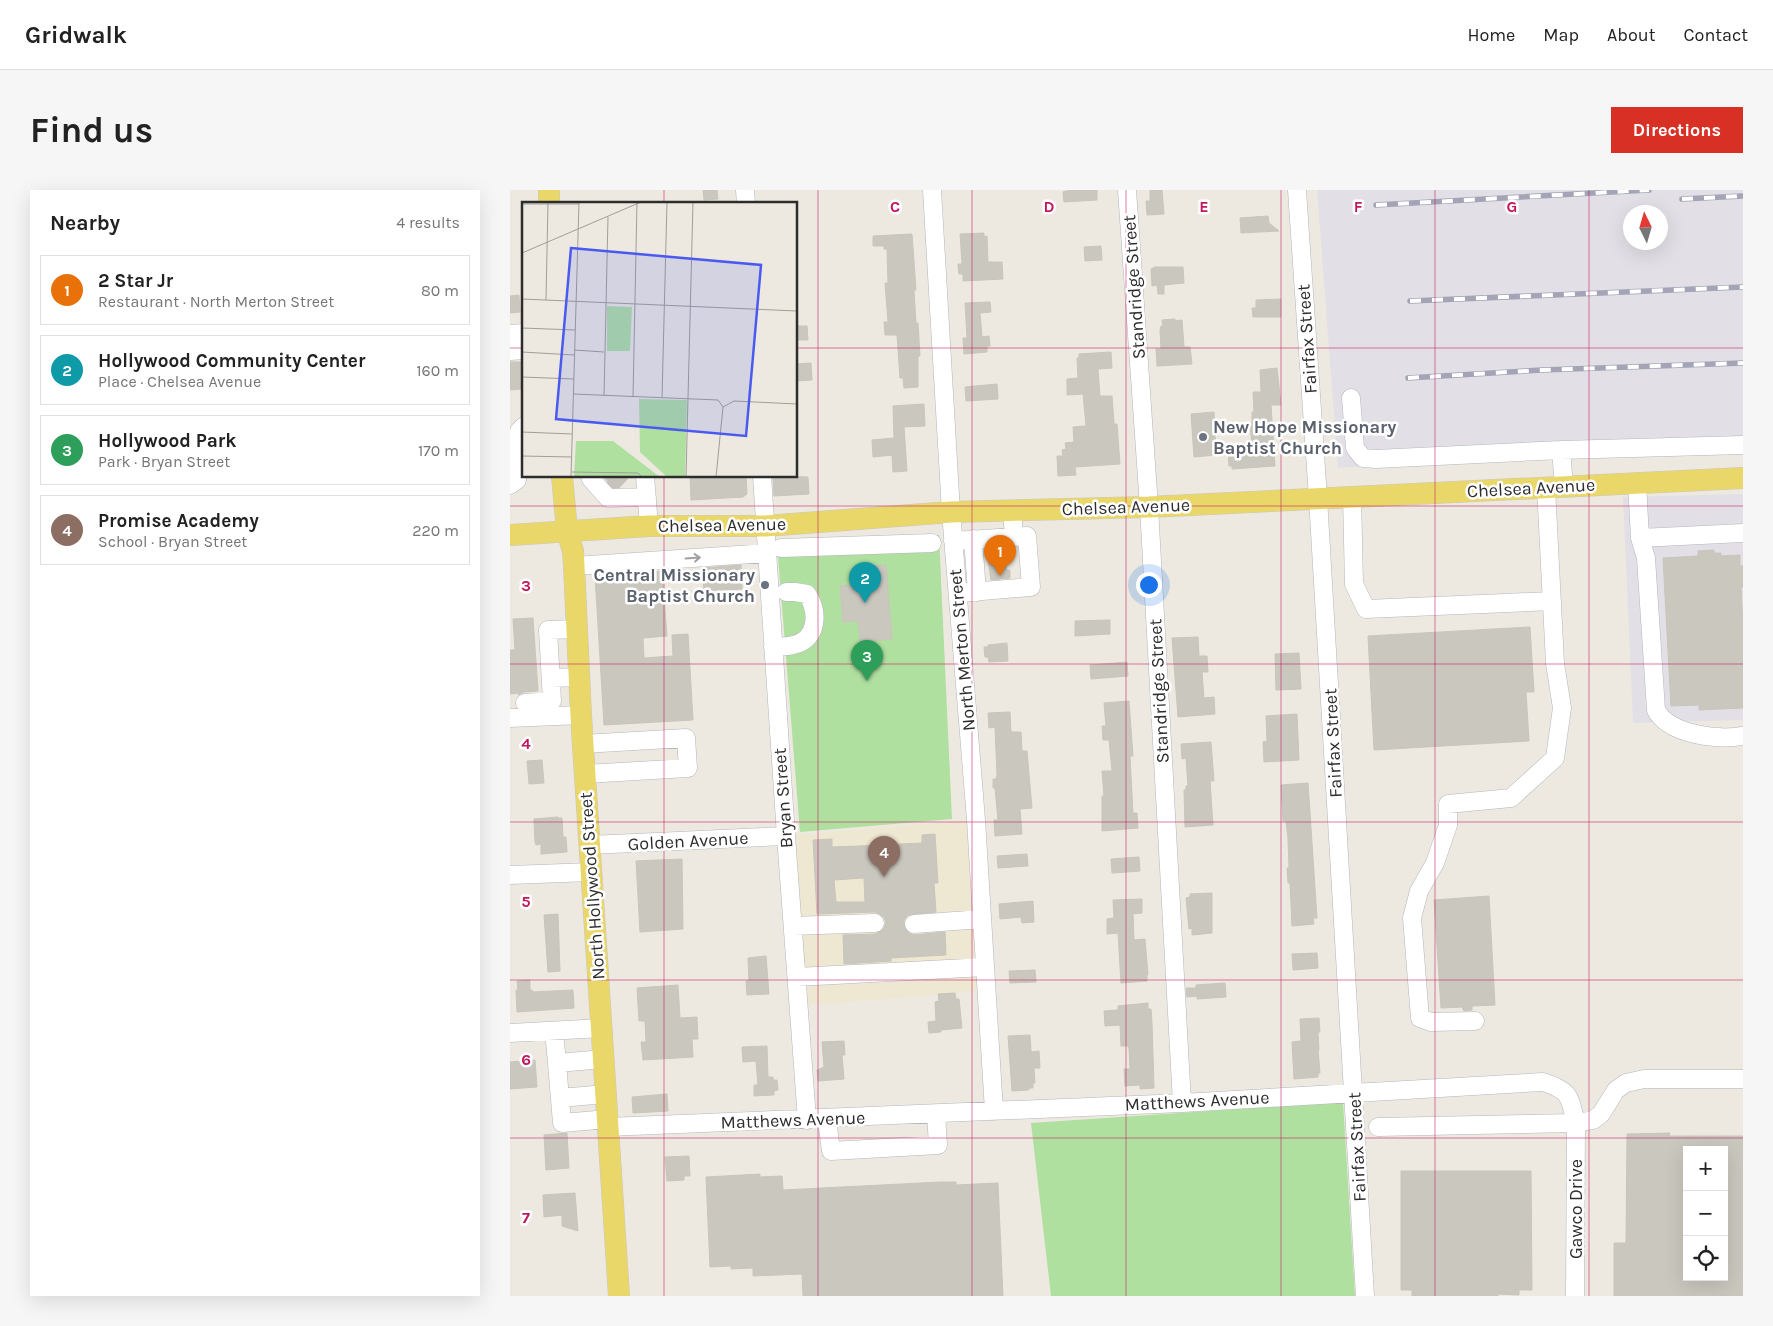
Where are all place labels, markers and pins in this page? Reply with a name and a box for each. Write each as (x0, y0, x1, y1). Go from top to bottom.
place label: New Hope Missionary Baptist Church (1213, 416, 1396, 459)
marker: New Hope Missionary Baptist Church (1197, 431, 1209, 443)
pin: 1 (984, 535, 1016, 576)
pin: 2 (849, 562, 881, 603)
place label: Central Missionary Baptist Church (594, 564, 755, 607)
marker: Central Missionary Baptist Church (759, 579, 771, 591)
pin: 3 (851, 640, 883, 681)
pin: 4 (868, 836, 900, 877)

